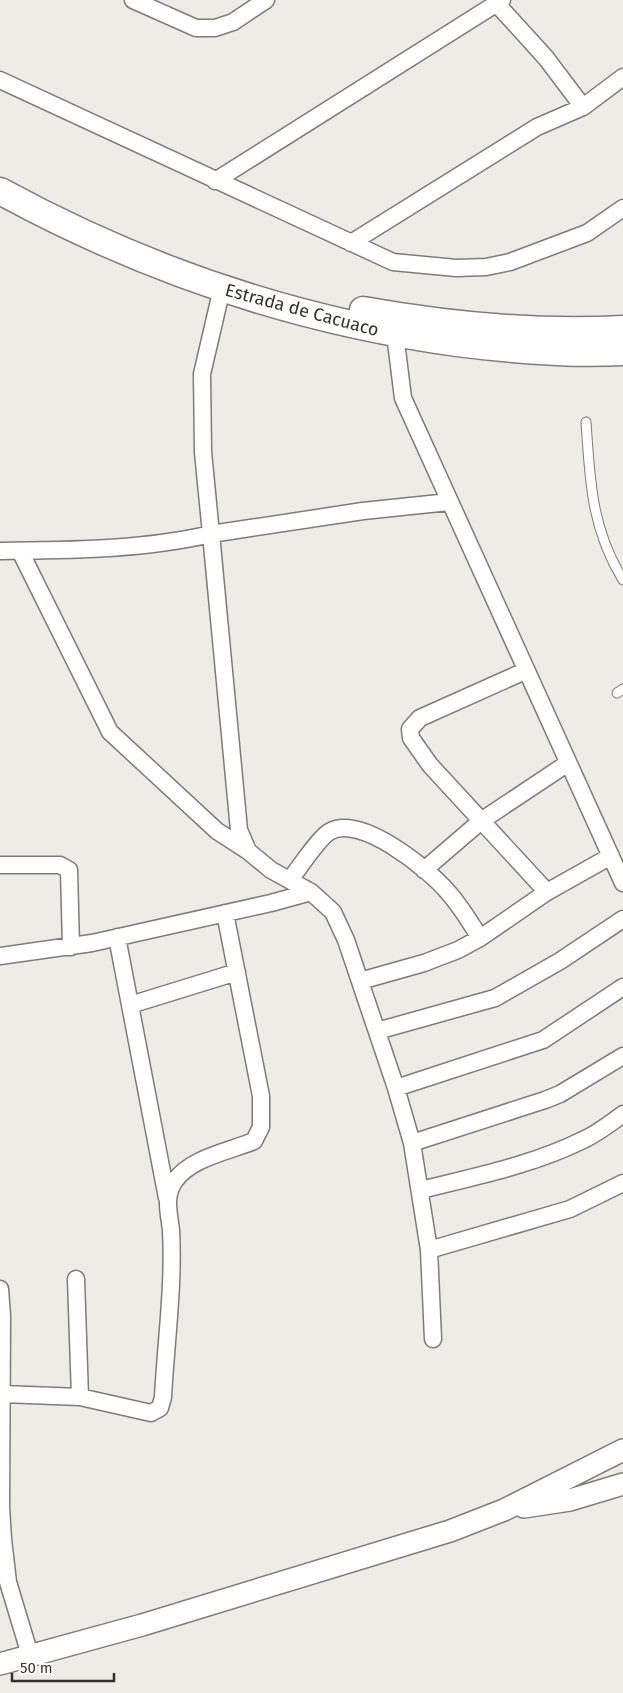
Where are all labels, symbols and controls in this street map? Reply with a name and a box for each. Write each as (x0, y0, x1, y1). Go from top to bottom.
street label: Estrada de Cacuaco (223, 279, 381, 341)
scale bar (12, 1650, 115, 1682)
text: 50 m (20, 1659, 53, 1677)

